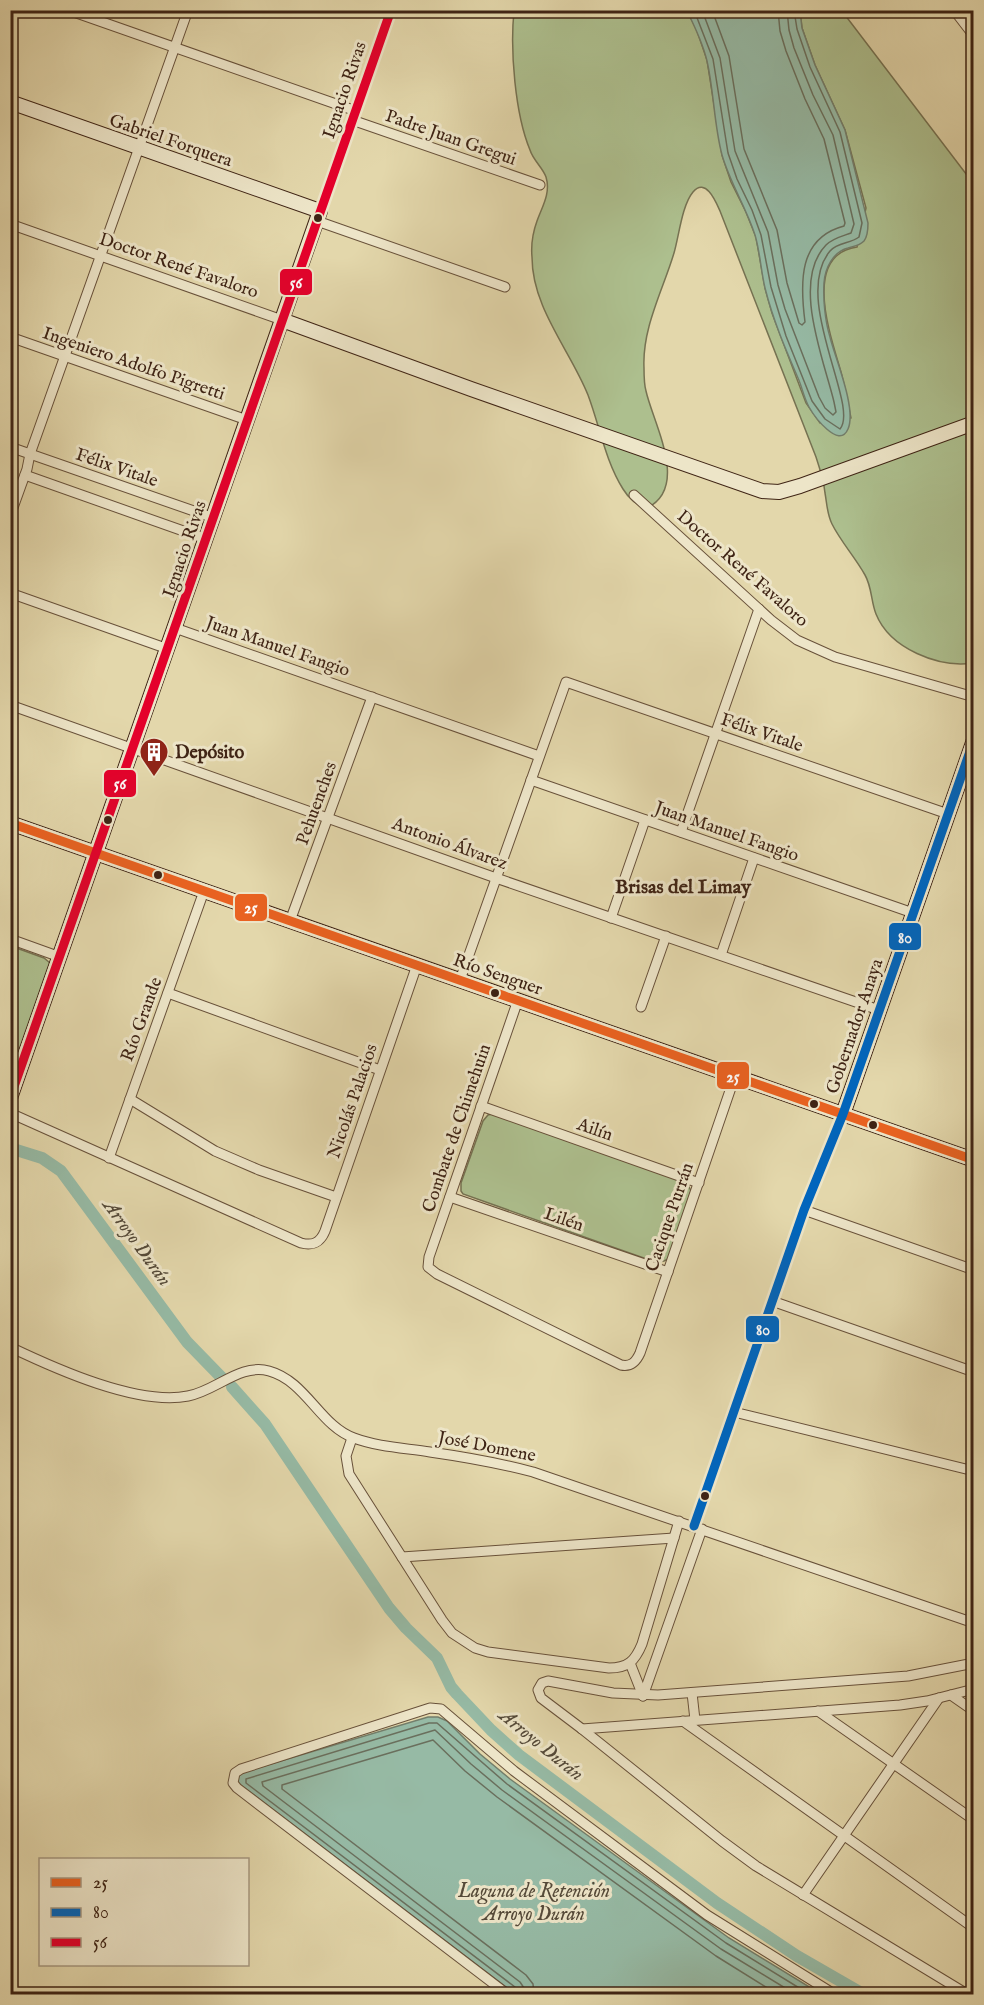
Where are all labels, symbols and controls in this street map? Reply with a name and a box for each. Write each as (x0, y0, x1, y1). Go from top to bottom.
street label: Ignacio Rivas (318, 39, 373, 142)
street label: Padre Juan Gregui (382, 105, 519, 172)
street label: Gabriel Forquera (106, 110, 235, 173)
unlabelled marker (312, 212, 324, 224)
street label: Doctor René Favaloro (96, 228, 262, 305)
line badge: 56 (279, 268, 313, 296)
text: 56 (290, 274, 304, 294)
street label: Ingeniero Adolfo Pigretti (39, 322, 228, 407)
street label: Félix Vitale (72, 444, 161, 493)
street label: Ignacio Rivas (158, 498, 213, 601)
street label: Doctor René Favaloro (671, 506, 813, 633)
street label: Juan Manuel Fangio (201, 611, 353, 683)
street label: Félix Vitale (717, 709, 806, 758)
building icon: Depósito (138, 736, 170, 778)
place label: Depósito (175, 742, 244, 765)
street label: Pehuenches (292, 759, 343, 848)
line badge: 56 (103, 769, 137, 798)
text: 56 (114, 775, 128, 795)
street label: Juan Manuel Fangio (650, 796, 802, 868)
street label: Antonio Álvarez (388, 811, 511, 876)
unlabelled marker (102, 814, 114, 826)
unlabelled marker (152, 869, 164, 881)
district label: Brisas del Limay (615, 875, 752, 900)
line badge: 25 (234, 893, 268, 922)
text: 25 (244, 899, 258, 919)
line badge: 80 (888, 922, 922, 951)
text: 80 (898, 929, 912, 949)
street label: Río Senguer (450, 949, 546, 1002)
street label: Gobernador Anaya (822, 956, 889, 1097)
street label: Río Grande (117, 974, 168, 1065)
unlabelled marker (489, 987, 501, 999)
street label: Nicolás Palacios (323, 1041, 384, 1162)
street label: Combate de Chimehuin (418, 1041, 497, 1216)
line badge: 25 (716, 1061, 750, 1090)
text: 25 (726, 1068, 740, 1088)
unlabelled marker (808, 1098, 820, 1110)
street label: Ailín (573, 1113, 616, 1147)
unlabelled marker (867, 1119, 879, 1131)
street label: Cacique Purrán (641, 1160, 700, 1275)
water label: Arroyo Durán (96, 1193, 177, 1291)
street label: Lilén (541, 1203, 587, 1238)
line badge: 80 (745, 1315, 780, 1343)
text: 80 (756, 1321, 770, 1341)
street label: José Domene (434, 1426, 538, 1468)
unlabelled marker (699, 1490, 711, 1502)
water label: Arroyo Durán (492, 1702, 589, 1787)
legend (39, 1858, 249, 1966)
text: 25 (93, 1872, 108, 1895)
water label: Laguna de Retención Arroyo Durán (457, 1879, 610, 1927)
text: 80 (93, 1902, 109, 1925)
text: 56 (93, 1932, 107, 1955)

